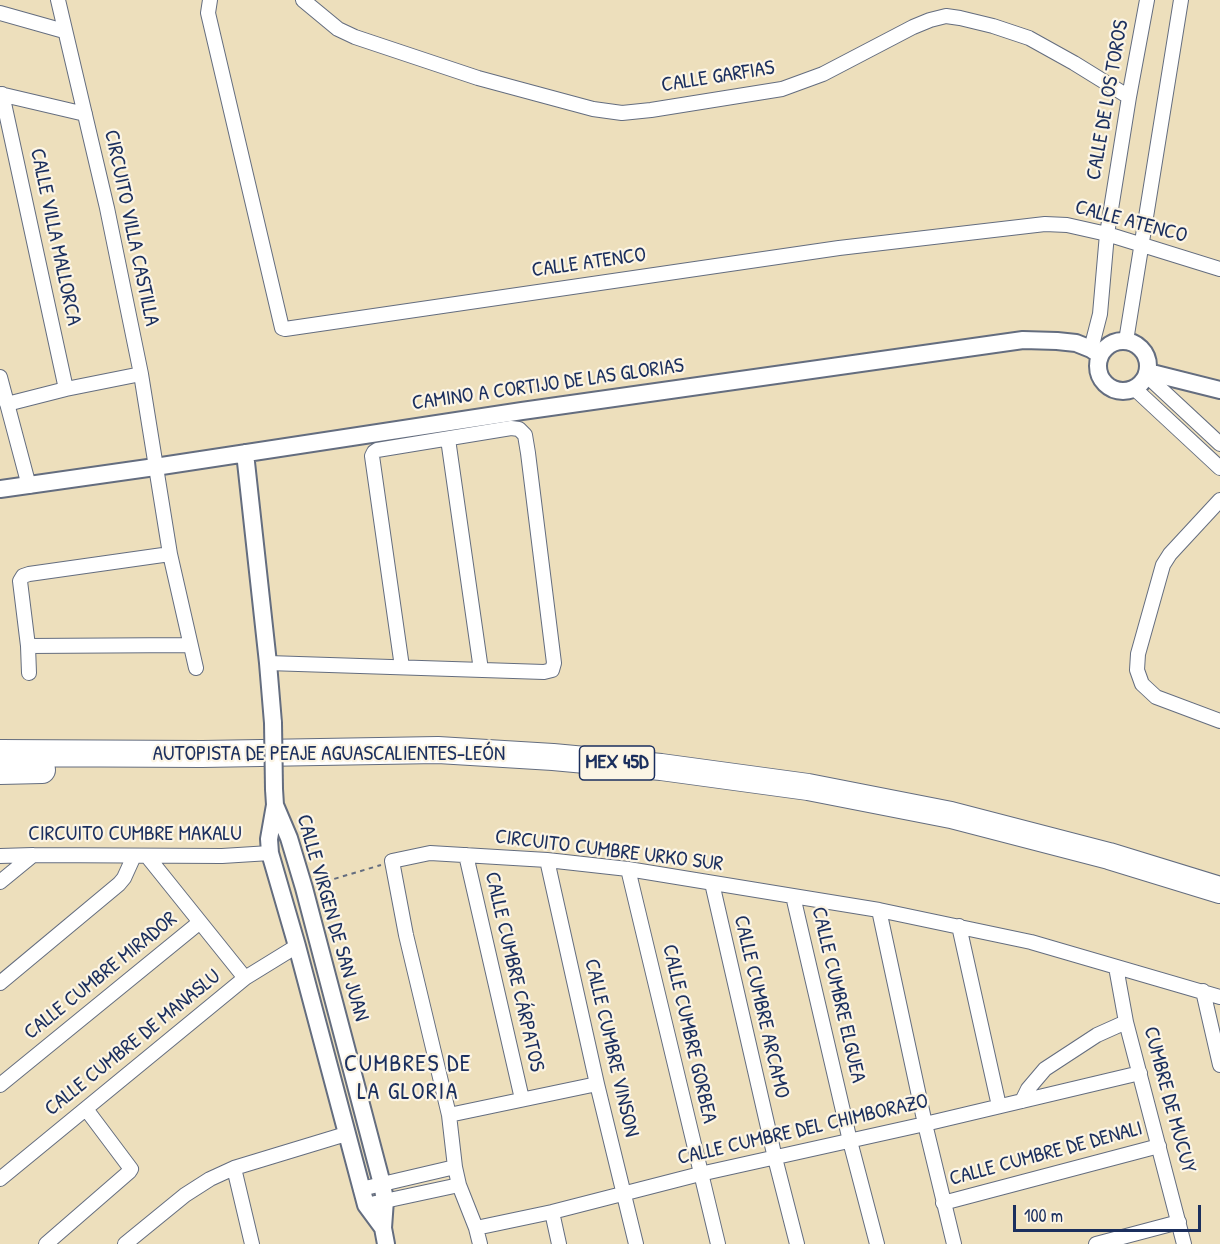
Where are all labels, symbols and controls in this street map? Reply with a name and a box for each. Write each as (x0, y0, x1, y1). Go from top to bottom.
street label: CALLE DE LOS TOROS (1082, 18, 1134, 182)
street label: CALLE GARFIAS (660, 56, 776, 98)
street label: CIRCUITO VILLA CASTILLA (98, 128, 164, 328)
street label: CALLE VILLA MALLORCA (24, 146, 86, 328)
street label: CALLE ATENCO (1072, 195, 1190, 249)
street label: CALLE ATENCO (530, 243, 648, 283)
street label: CAMINO A CORTIJO DE LAS GLORIAS (410, 353, 686, 417)
street label: AUTOPISTA DE PEAJE AGUASCALIENTES-LEÓN (153, 741, 505, 767)
road number: MEX 45D (580, 746, 654, 780)
street label: CALLE VIRGEN DE SAN JUAN (290, 812, 374, 1024)
street label: CIRCUITO CUMBRE MAKALU (28, 821, 242, 847)
street label: CIRCUITO CUMBRE URKO SUR (494, 825, 724, 877)
street label: CALLE CUMBRE CÁRPATOS (479, 870, 549, 1074)
street label: CALLE CUMBRE ELGUEA (806, 905, 870, 1085)
street label: CALLE CUMBRE MIRADOR (19, 907, 183, 1045)
street label: CALLE CUMBRE ARCAMO (728, 913, 794, 1101)
street label: CALLE CUMBRE GORBEA (656, 942, 722, 1126)
street label: CALLE CUMBRE VINSON (578, 957, 644, 1139)
street label: CALLE CUMBRE DE MANASLU (40, 964, 226, 1122)
street label: CUMBRE DE MUCUY (1137, 1024, 1201, 1176)
district label: CUMBRES DE LA GLORIA (344, 1051, 472, 1107)
street label: CALLE CUMBRE DEL CHIMBORAZO (675, 1089, 931, 1171)
street label: CALLE CUMBRE DE DENALI (947, 1116, 1145, 1192)
scale bar (1016, 1193, 1204, 1231)
text: 100 m (1024, 1203, 1063, 1228)

